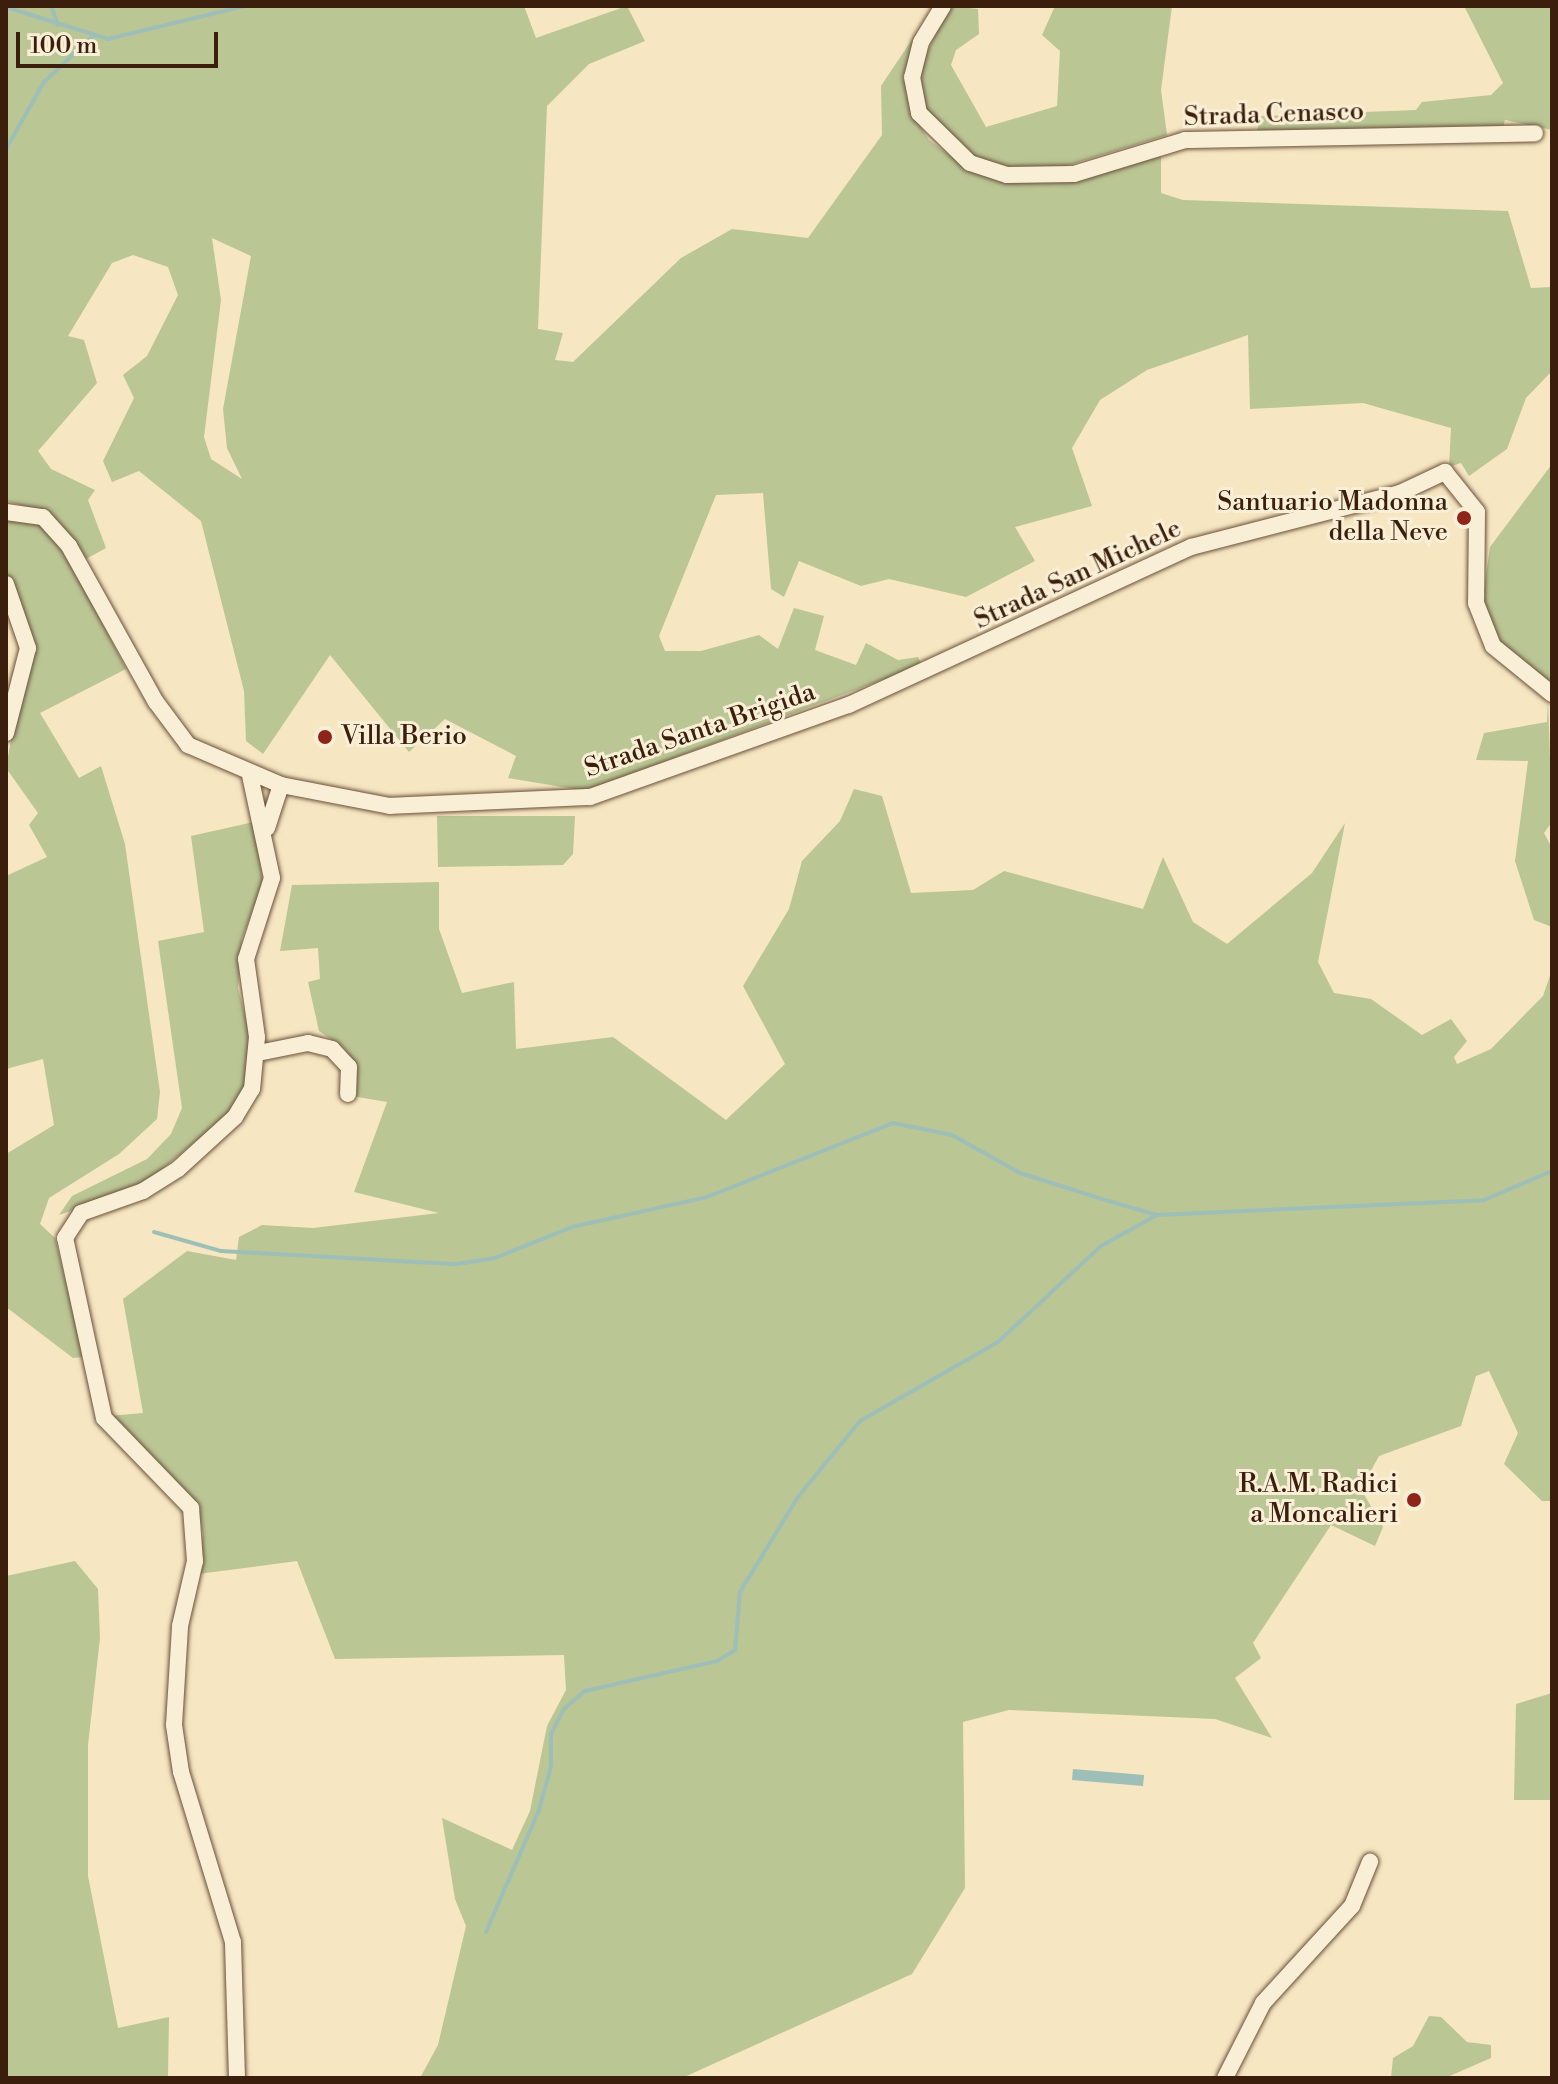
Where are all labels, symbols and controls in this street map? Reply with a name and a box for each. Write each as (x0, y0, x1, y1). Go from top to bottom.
scale bar (20, 16, 222, 66)
text: 100 m (30, 31, 97, 61)
street label: Strada Cenasco (1183, 96, 1365, 134)
place label: Santuario Madonna della Neve (1217, 487, 1448, 548)
marker: Santuario Madonna della Neve (1455, 509, 1473, 527)
street label: Strada San Michele (970, 513, 1186, 637)
street label: Strada Santa Brigida (581, 677, 819, 785)
place label: Villa Berio (341, 721, 467, 753)
marker: Villa Berio (316, 728, 334, 746)
place label: R.A.M. Radici a Moncalieri (1239, 1469, 1398, 1530)
marker: R.A.M. Radici a Moncalieri (1405, 1491, 1423, 1509)

